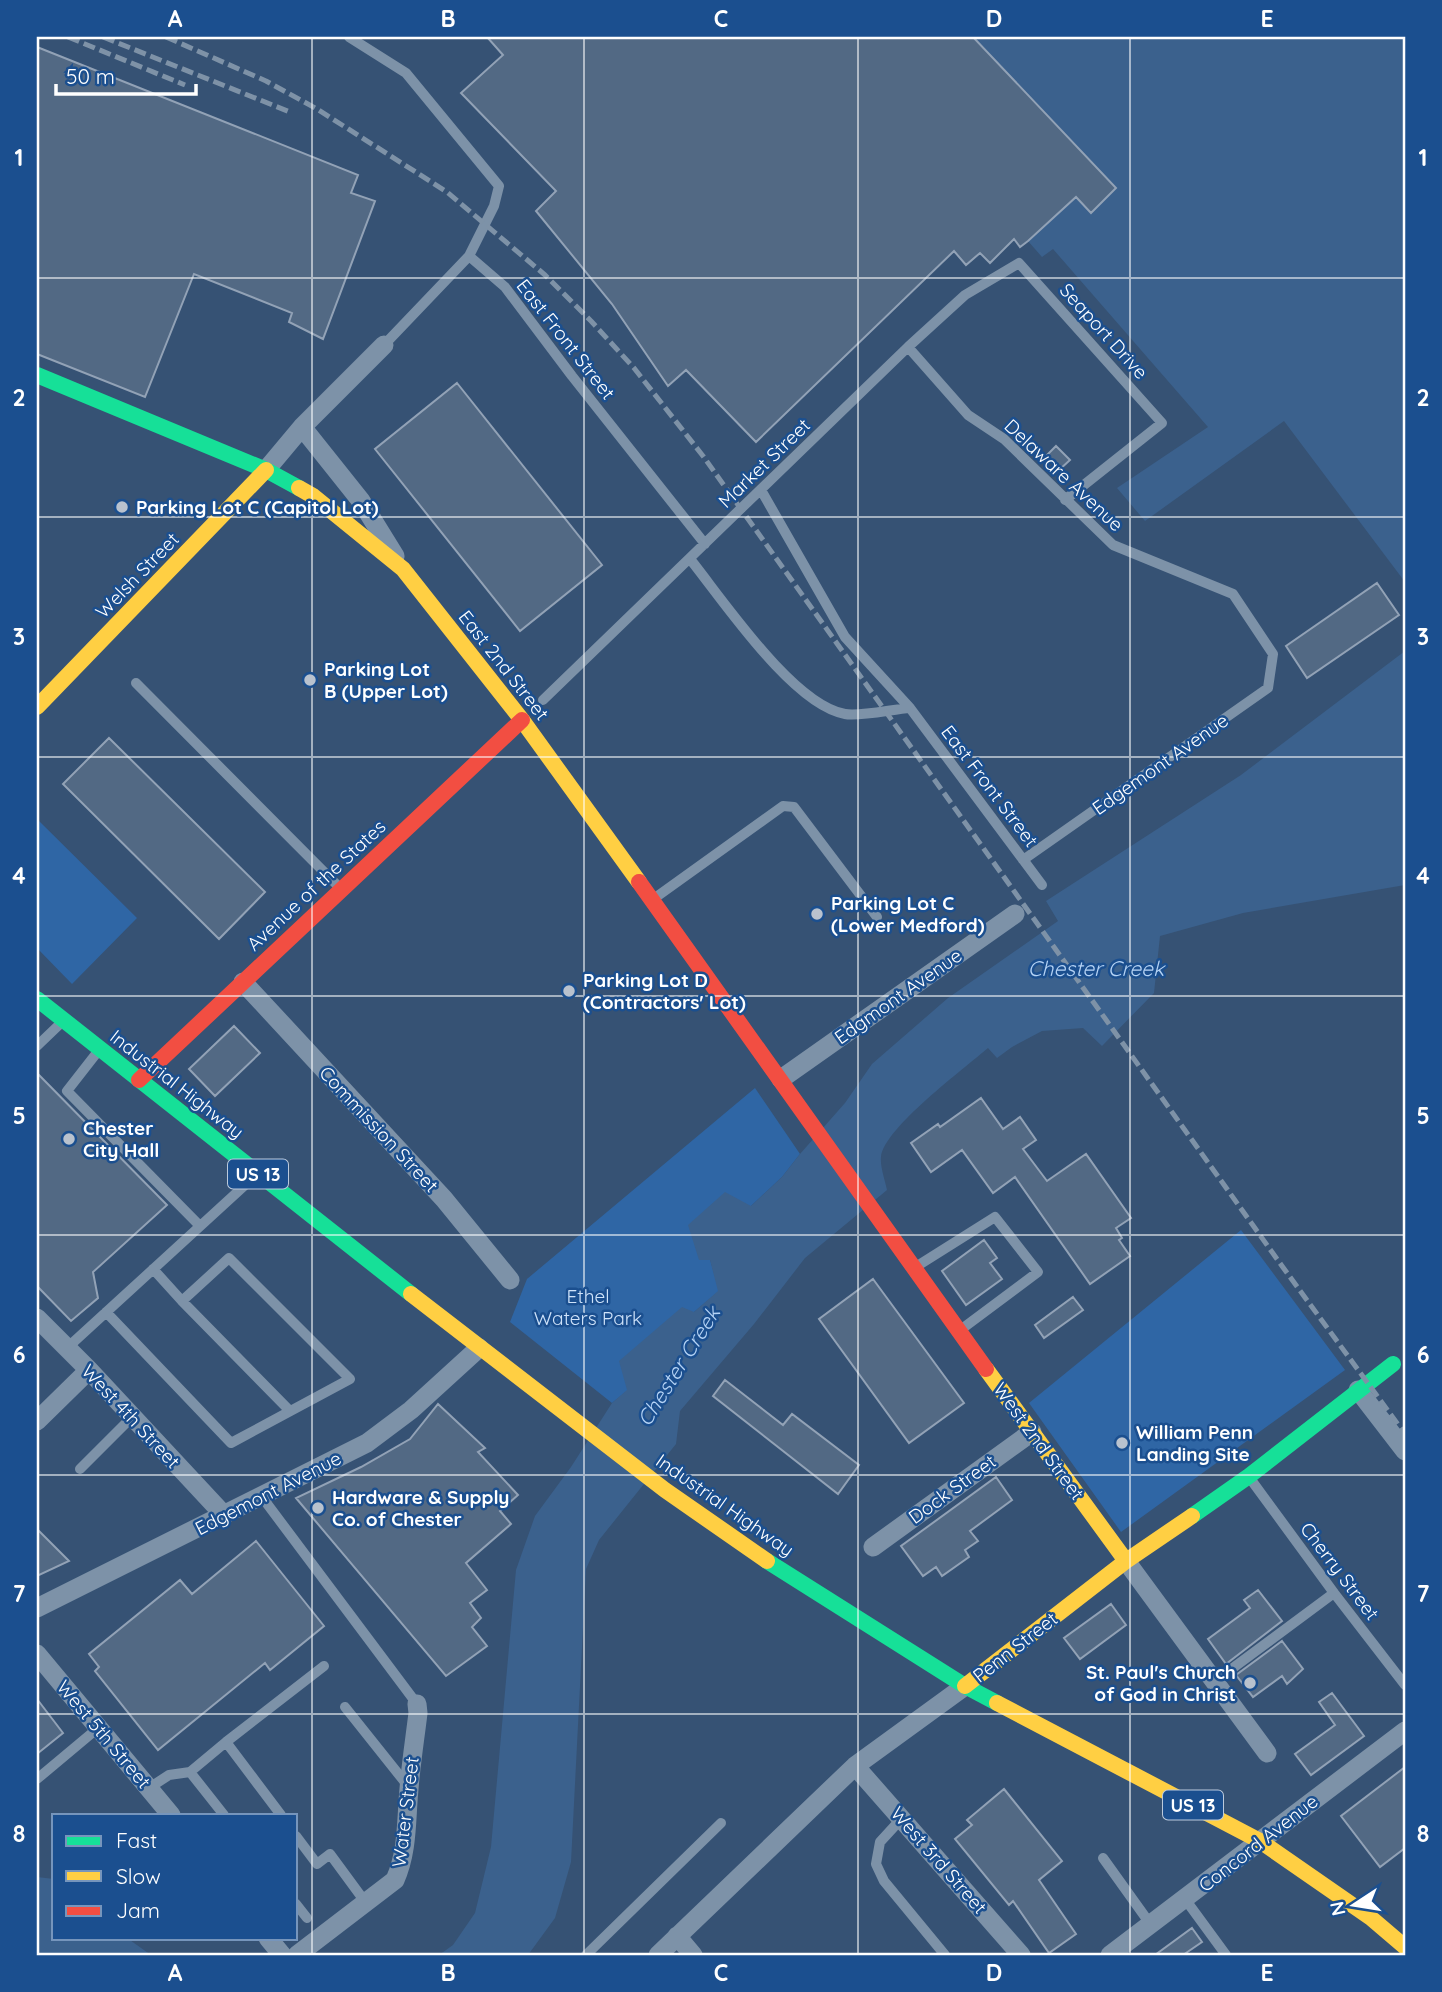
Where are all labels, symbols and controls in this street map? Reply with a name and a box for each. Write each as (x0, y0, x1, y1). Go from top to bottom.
text: A (168, 4, 183, 33)
text: B (440, 4, 456, 33)
text: C (714, 4, 728, 33)
text: D (986, 4, 1002, 33)
text: E (1260, 4, 1274, 33)
scale bar (56, 52, 196, 96)
text: 50 m (66, 63, 115, 89)
text: 1 (15, 143, 23, 172)
text: 1 (1419, 143, 1427, 172)
street label: East Front Street (511, 274, 621, 404)
street label: Seaport Drive (1055, 278, 1153, 384)
text: 2 (12, 383, 26, 412)
text: 2 (1416, 383, 1430, 412)
street label: Market Street (713, 413, 815, 513)
street label: Delaware Avenue (1000, 414, 1128, 536)
place label: Parking Lot C (Capitol Lot) (136, 495, 379, 519)
marker: Parking Lot C (Capitol Lot) (114, 499, 130, 515)
street label: Welsh Street (90, 527, 184, 623)
street label: East 2nd Street (454, 605, 554, 725)
text: 3 (13, 622, 25, 651)
text: 3 (1417, 622, 1429, 651)
place label: Parking Lot B (Upper Lot) (324, 657, 448, 703)
marker: Parking Lot B (Upper Lot) (302, 672, 318, 688)
street label: Edgemont Avenue (1087, 708, 1233, 820)
street label: East Front Street (936, 720, 1044, 852)
street label: Avenue of the States (241, 814, 391, 956)
text: 4 (12, 861, 26, 890)
text: 4 (1416, 861, 1430, 890)
place label: Parking Lot C (Lower Medford) (831, 891, 985, 937)
marker: Parking Lot C (Lower Medford) (809, 906, 825, 922)
street label: Edgmont Avenue (829, 943, 967, 1049)
water label: Chester Creek (1028, 955, 1166, 981)
place label: Parking Lot D (Contractors' Lot) (583, 968, 746, 1014)
marker: Parking Lot D (Contractors' Lot) (561, 983, 577, 999)
street label: Industrial Highway (105, 1024, 249, 1144)
street label: Commission Street (314, 1061, 444, 1197)
text: 5 (12, 1101, 26, 1130)
text: 5 (1416, 1101, 1430, 1130)
place label: Chester City Hall (83, 1116, 160, 1162)
marker: Chester City Hall (61, 1131, 77, 1147)
road number: US 13 (228, 1160, 288, 1189)
park label: Ethel Waters Park (534, 1284, 642, 1330)
water label: Chester Creek (631, 1300, 726, 1431)
text: 6 (13, 1340, 25, 1369)
text: 6 (1417, 1340, 1429, 1369)
street label: West 4th Street (77, 1359, 185, 1473)
street label: West 2nd Street (988, 1378, 1090, 1504)
place label: William Penn Landing Site (1136, 1420, 1253, 1466)
marker: William Penn Landing Site (1114, 1435, 1130, 1451)
street label: Edgemont Avenue (191, 1446, 345, 1540)
street label: Industrial Highway (651, 1448, 799, 1562)
street label: Dock Street (904, 1449, 1000, 1529)
place label: Hardware & Supply Co. of Chester (332, 1485, 509, 1531)
marker: Hardware & Supply Co. of Chester (310, 1500, 326, 1516)
street label: Cherry Street (1295, 1517, 1385, 1625)
text: 7 (13, 1579, 26, 1608)
text: 7 (1417, 1579, 1430, 1608)
street label: Penn Street (968, 1606, 1062, 1688)
place label: St. Paul's Church of God in Christ (1086, 1660, 1236, 1706)
street label: West 5th Street (52, 1675, 156, 1793)
marker: St. Paul's Church of God in Christ (1242, 1675, 1258, 1691)
street label: Water Street (386, 1755, 424, 1869)
street label: Concord Avenue (1194, 1789, 1322, 1897)
road number: US 13 (1163, 1790, 1223, 1819)
street label: West 3rd Street (886, 1801, 992, 1919)
legend (52, 1814, 298, 1940)
text: 8 (13, 1819, 25, 1848)
text: 8 (1417, 1819, 1429, 1848)
text: Fast (116, 1827, 157, 1853)
text: Slow (116, 1863, 161, 1889)
north arrow (1320, 1870, 1390, 1940)
text: Jam (116, 1897, 160, 1923)
text: N (1324, 1899, 1351, 1918)
text: A (168, 1958, 183, 1987)
text: B (440, 1958, 456, 1987)
text: C (714, 1958, 728, 1987)
text: D (986, 1958, 1002, 1987)
text: E (1260, 1958, 1274, 1987)

